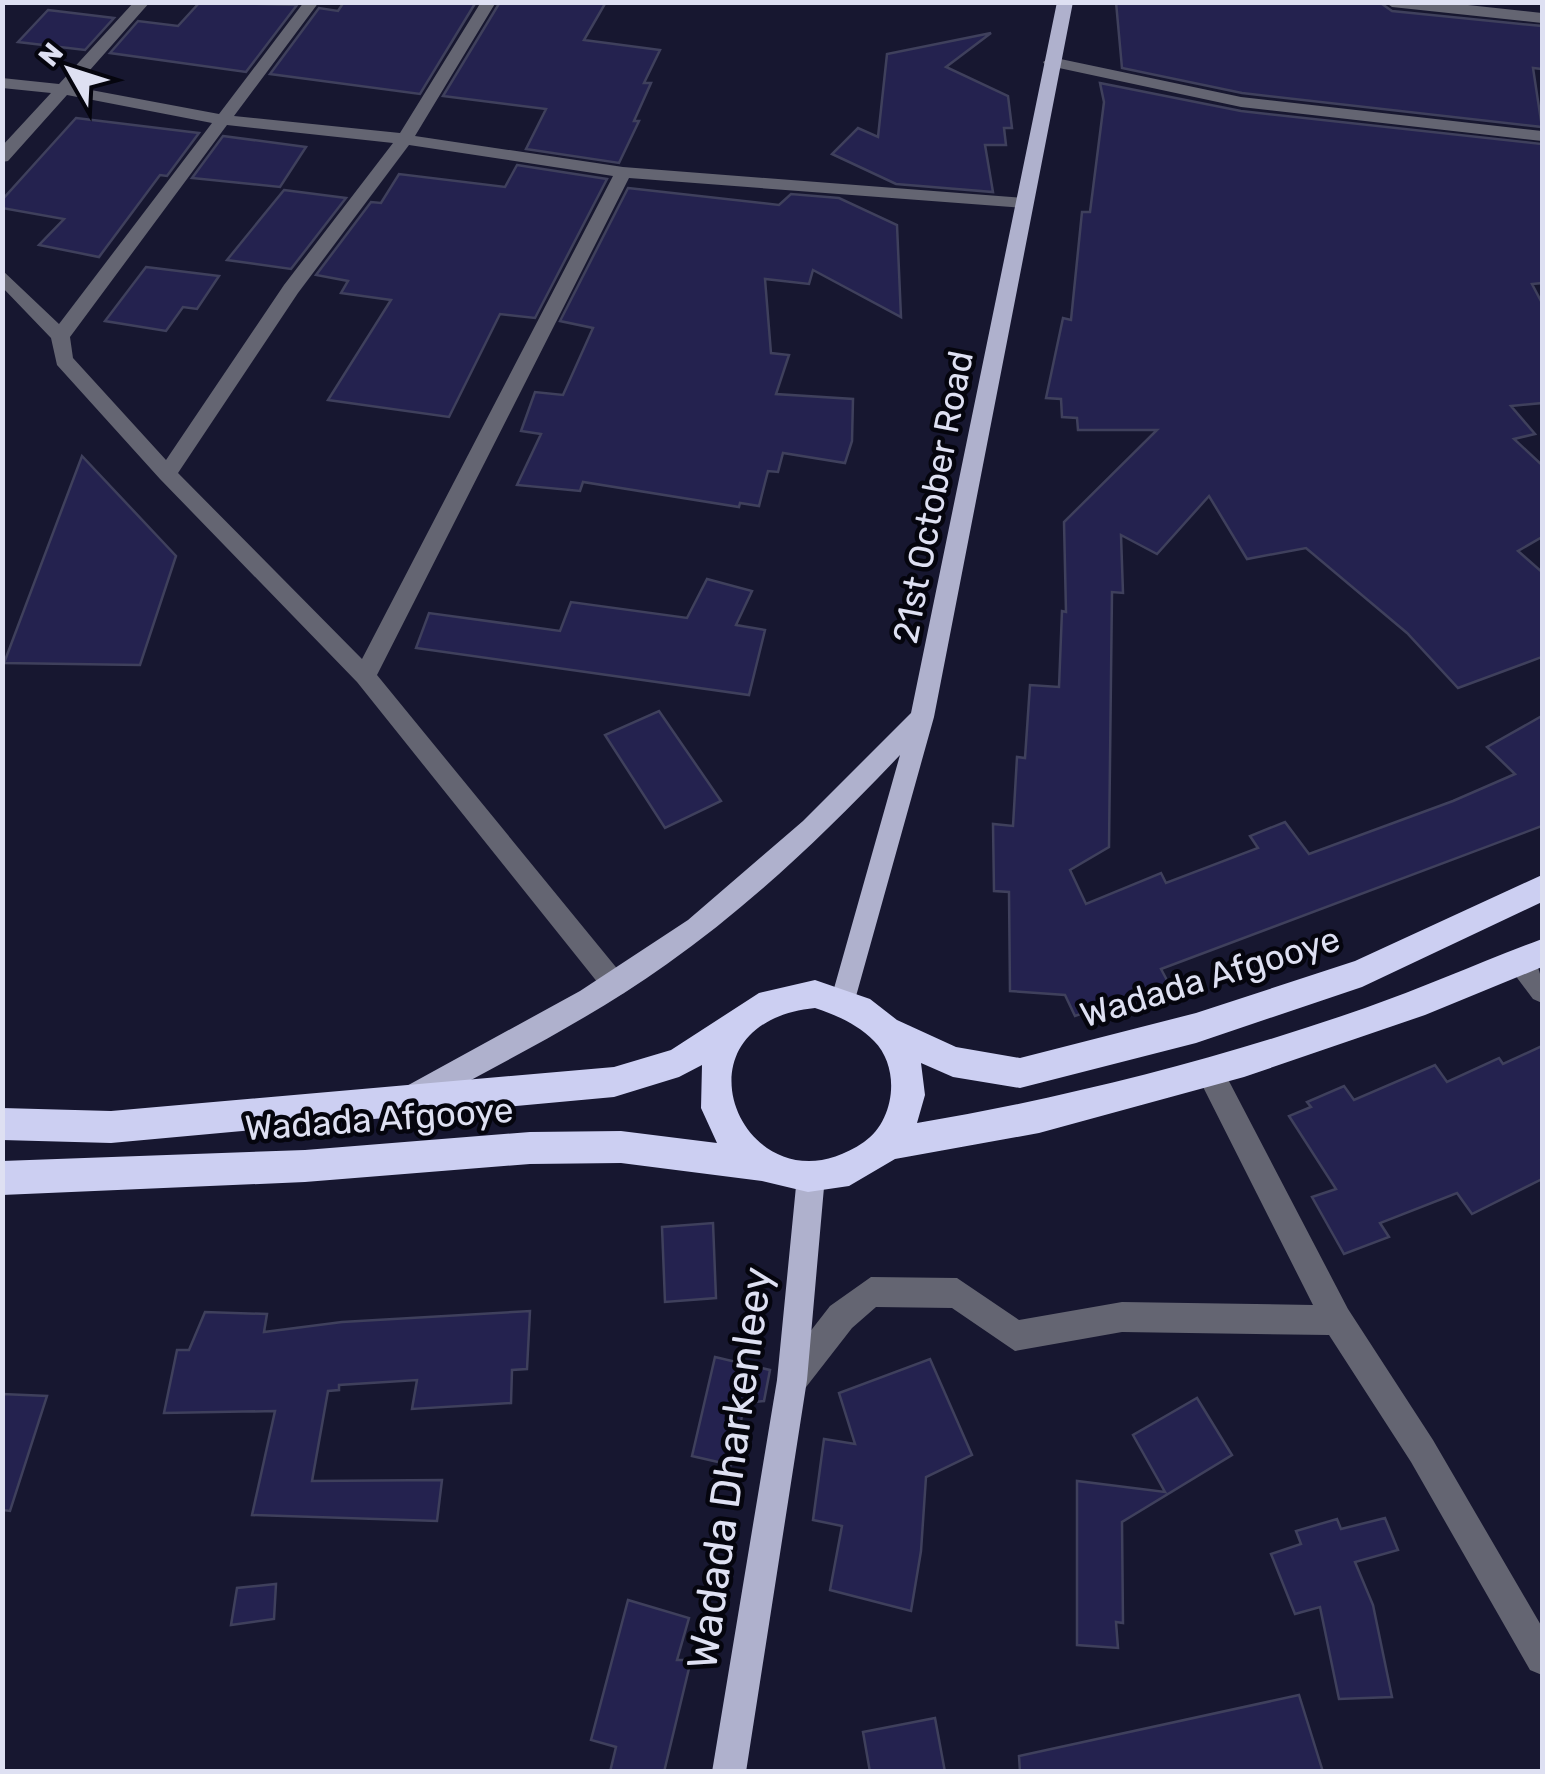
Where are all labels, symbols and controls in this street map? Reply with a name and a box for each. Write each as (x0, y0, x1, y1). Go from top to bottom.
north arrow (20, 20, 120, 120)
text: N (32, 36, 70, 73)
street label: 21st October Road (884, 347, 982, 647)
street label: Wadada Afgooye (1075, 918, 1345, 1036)
street label: Wadada Afgooye (243, 1089, 515, 1149)
street label: Wadada Dharkenleey (677, 1264, 783, 1672)

